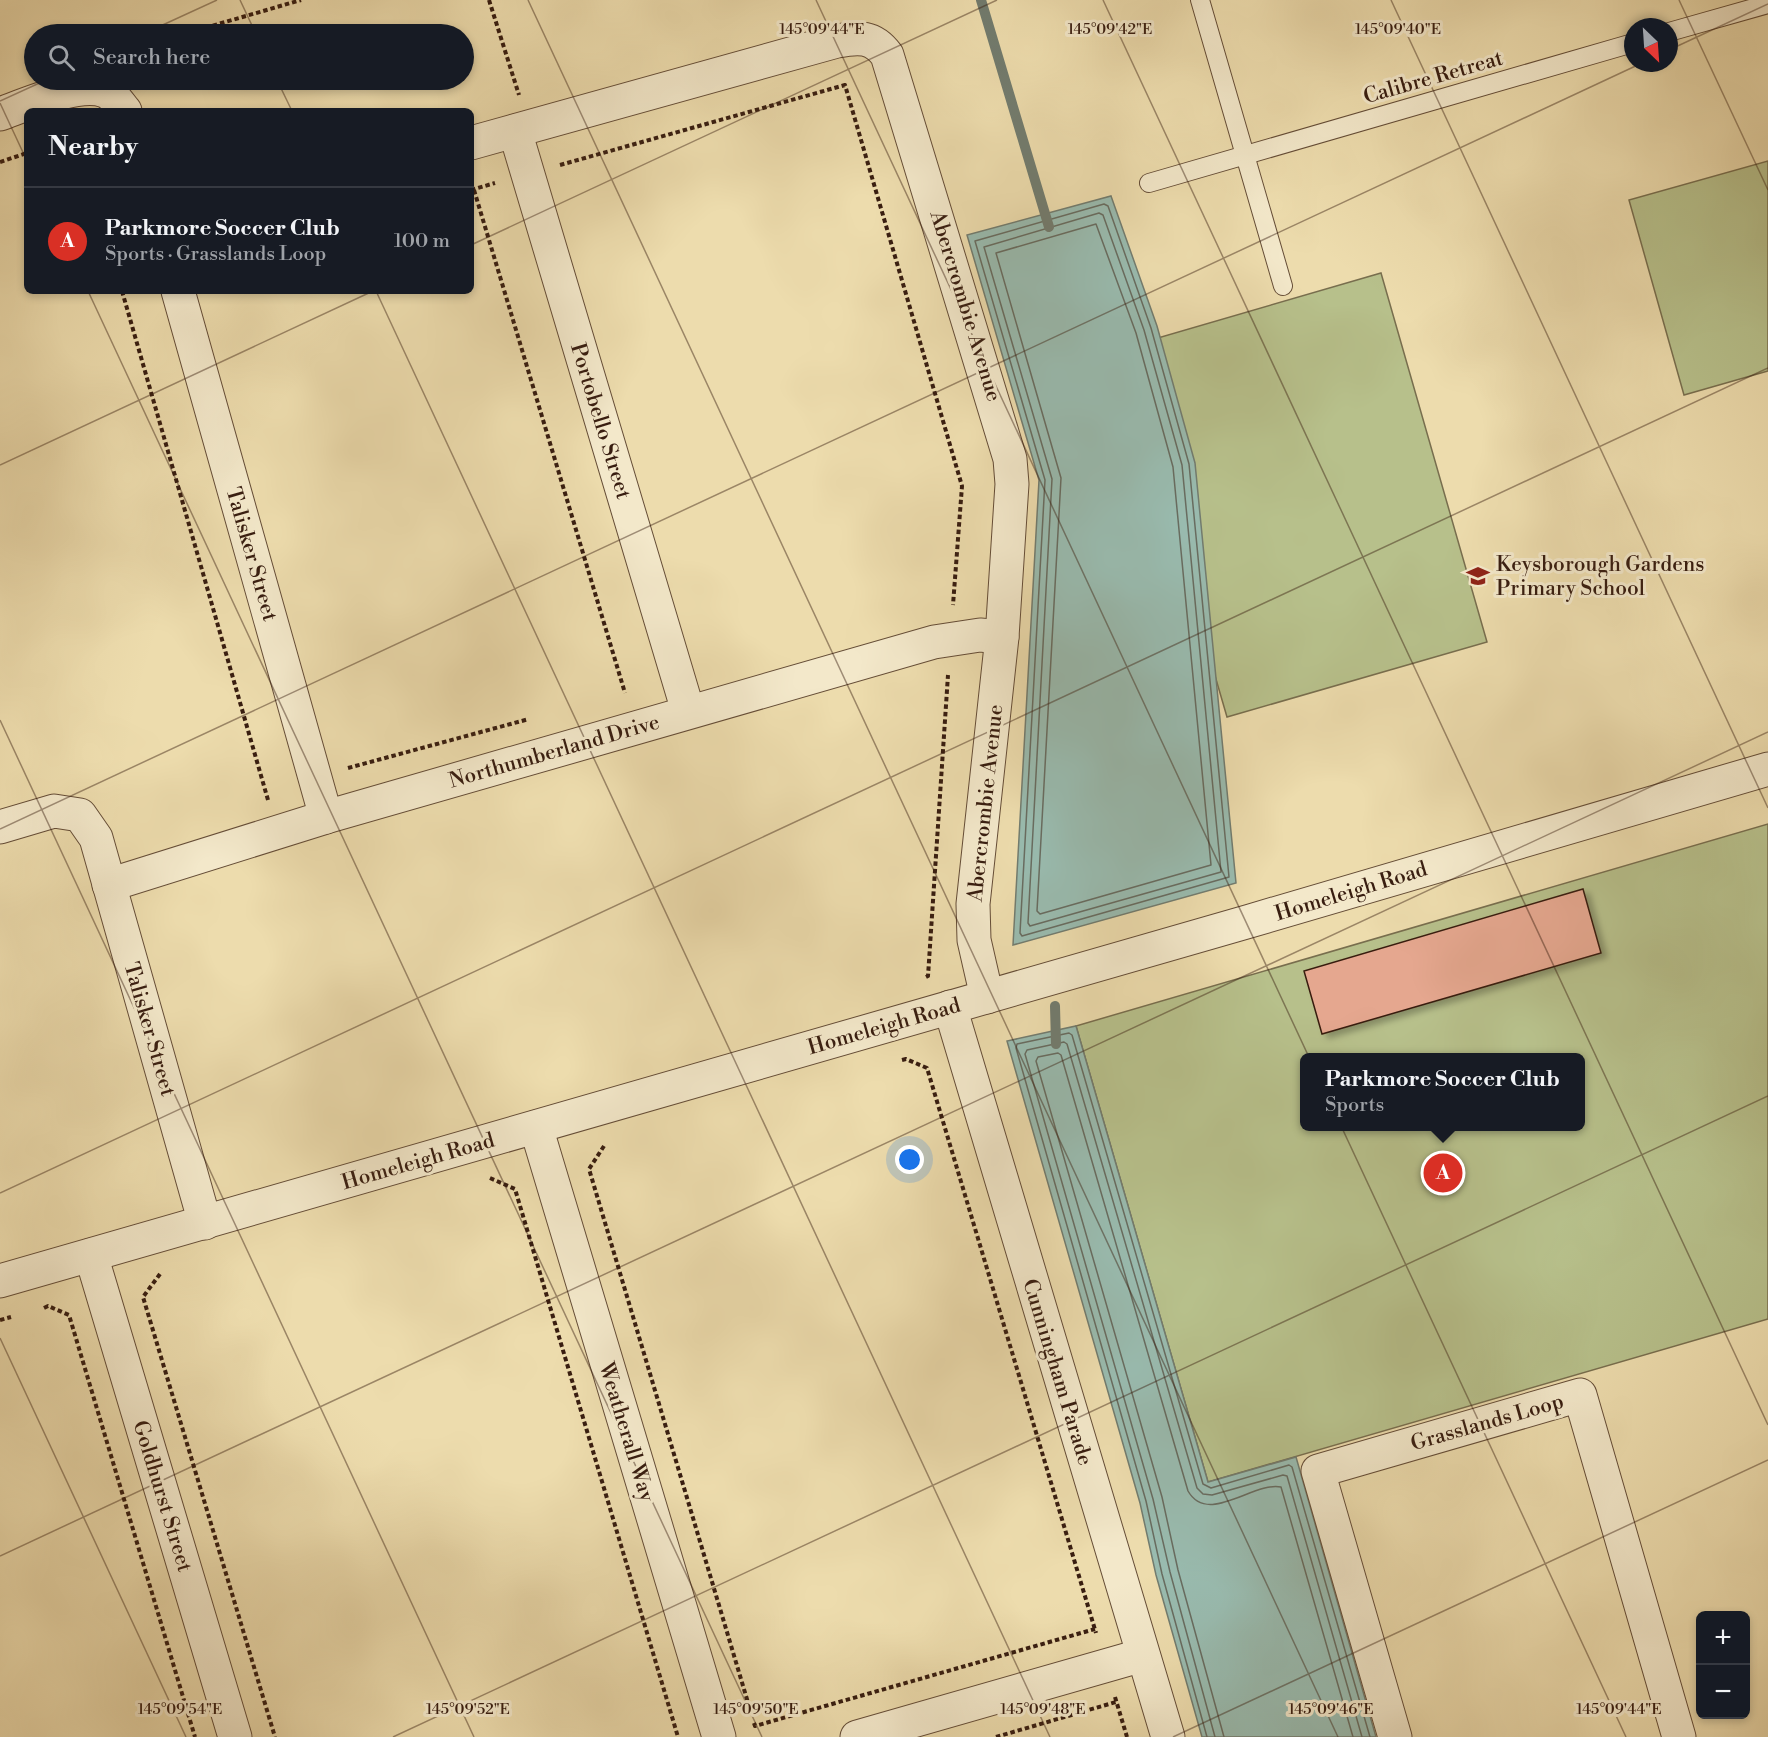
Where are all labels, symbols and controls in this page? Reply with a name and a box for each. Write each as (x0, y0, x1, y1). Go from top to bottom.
north arrow (1624, 18, 1678, 72)
text: 145°09'44"E (779, 20, 865, 39)
text: 145°09'42"E (1068, 20, 1152, 39)
text: 145°09'40"E (1355, 20, 1441, 39)
search box (24, 24, 474, 90)
icon: search (45, 41, 78, 74)
text: Search here (93, 44, 210, 71)
street label: Calibre Retreat (1360, 45, 1507, 110)
text: Nearby (48, 131, 138, 163)
street label: Abercrombie Avenue (923, 207, 1006, 405)
text: Parkmore Soccer Club (105, 215, 340, 242)
text: A (60, 229, 75, 254)
text: 100 m (394, 229, 450, 254)
text: Sports · Grasslands Loop (105, 242, 326, 267)
street label: Portobello Street (564, 340, 636, 503)
street label: Talisker Street (219, 484, 283, 625)
place label: Keysborough Gardens Primary School (1496, 552, 1705, 602)
school or university icon: Keysborough Gardens Primary School (1465, 563, 1491, 589)
street label: Abercrombie Avenue (963, 703, 1009, 904)
street label: Northumberland Drive (446, 709, 663, 794)
street label: Homeleigh Road (1272, 856, 1431, 927)
street label: Talisker Street (117, 959, 181, 1100)
street label: Homeleigh Road (805, 993, 964, 1061)
popup (1300, 1053, 1585, 1131)
text: Parkmore Soccer Club (1325, 1066, 1560, 1093)
text: Sports (1325, 1093, 1384, 1118)
street label: Homeleigh Road (339, 1128, 498, 1196)
your location (895, 1145, 924, 1174)
pin: A (1424, 1150, 1462, 1196)
street label: Cunningham Parade (1016, 1276, 1098, 1469)
street label: Weatherall Way (592, 1358, 660, 1506)
street label: Grasslands Loop (1408, 1389, 1567, 1457)
street label: Goldhurst Street (127, 1417, 198, 1576)
map controls (1696, 1611, 1750, 1719)
button: + (1696, 1611, 1750, 1665)
button: − (1696, 1665, 1750, 1719)
text: 145°09'54"E (138, 1700, 222, 1719)
text: 145°09'52"E (426, 1700, 510, 1719)
text: 145°09'50"E (713, 1700, 799, 1719)
text: 145°09'48"E (1000, 1700, 1086, 1719)
text: 145°09'46"E (1288, 1700, 1374, 1719)
text: 145°09'44"E (1576, 1700, 1662, 1719)

